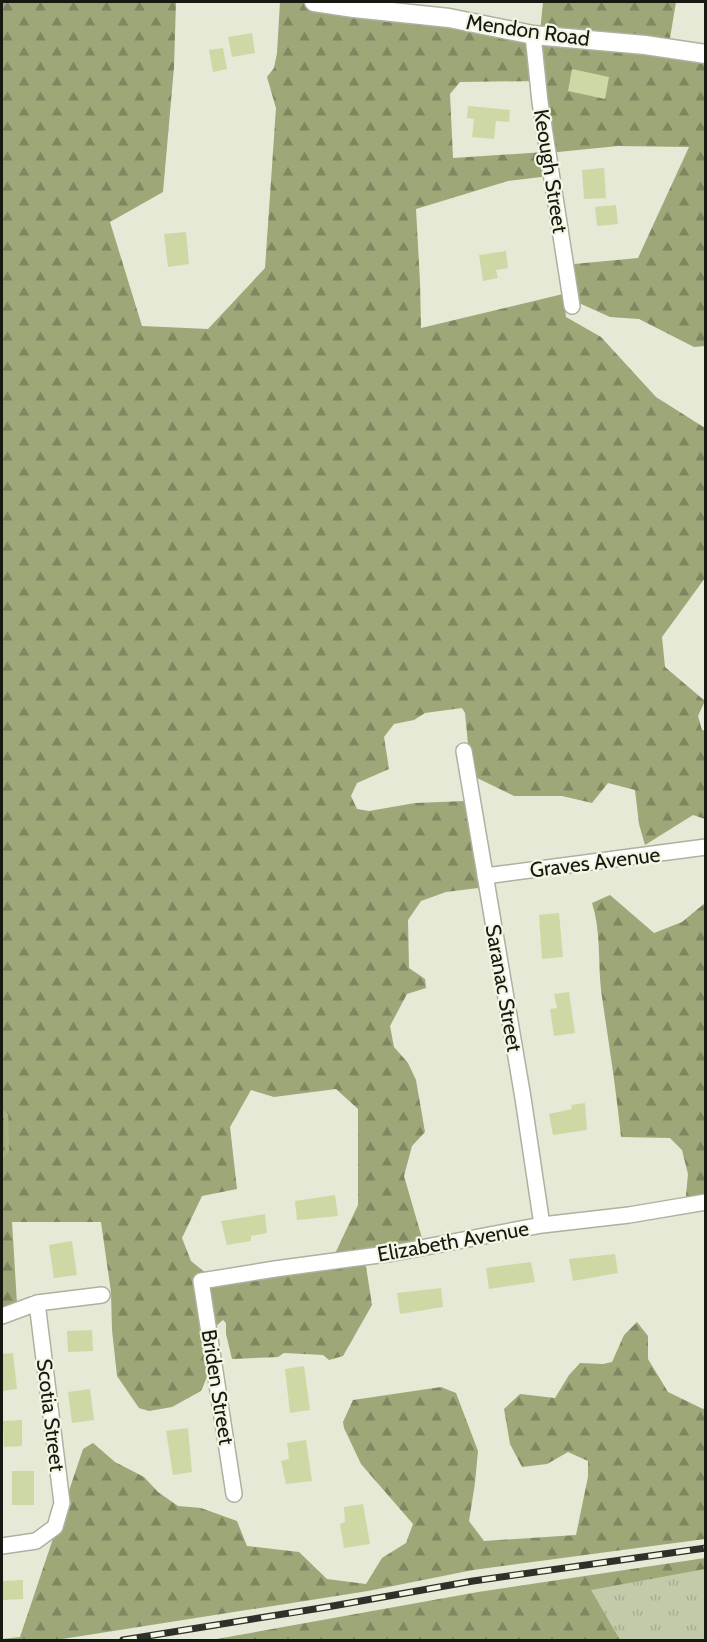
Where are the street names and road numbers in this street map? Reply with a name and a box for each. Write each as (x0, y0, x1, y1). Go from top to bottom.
street label: Mendon Road (465, 9, 591, 51)
street label: Keough Street (529, 107, 573, 235)
street label: Graves Avenue (528, 842, 662, 882)
street label: Saranac Street (480, 922, 528, 1054)
street label: Elizabeth Avenue (375, 1215, 531, 1267)
street label: Briden Street (197, 1328, 239, 1446)
street label: Scotia Street (32, 1357, 70, 1473)

